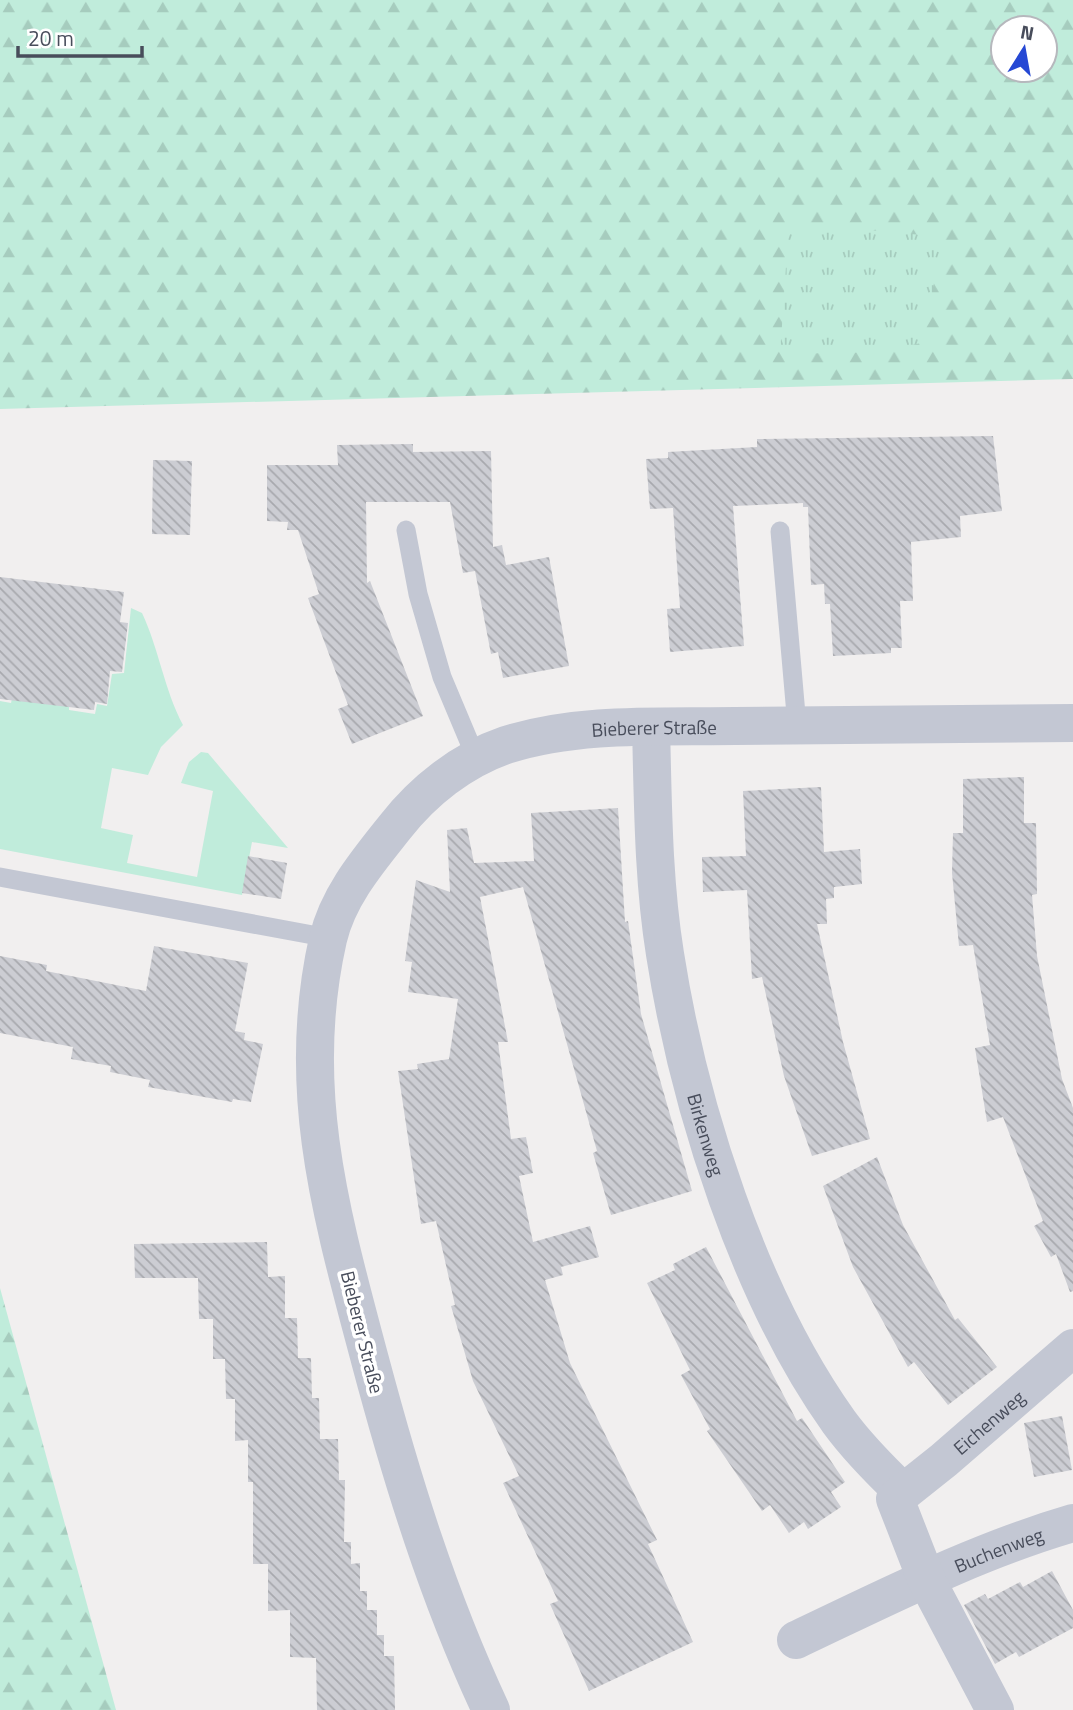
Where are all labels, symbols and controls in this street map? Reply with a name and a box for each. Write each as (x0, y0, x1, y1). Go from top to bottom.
scale bar (18, 14, 142, 58)
north arrow (989, 14, 1059, 84)
text: N (1018, 16, 1037, 47)
text: 20 m (28, 22, 74, 54)
street label: Bieberer Straße (590, 712, 717, 743)
street label: Birkenweg (681, 1090, 733, 1180)
street label: Bieberer Straße (334, 1268, 392, 1396)
street label: Eichenweg (946, 1382, 1031, 1461)
street label: Buchenweg (949, 1519, 1047, 1580)

